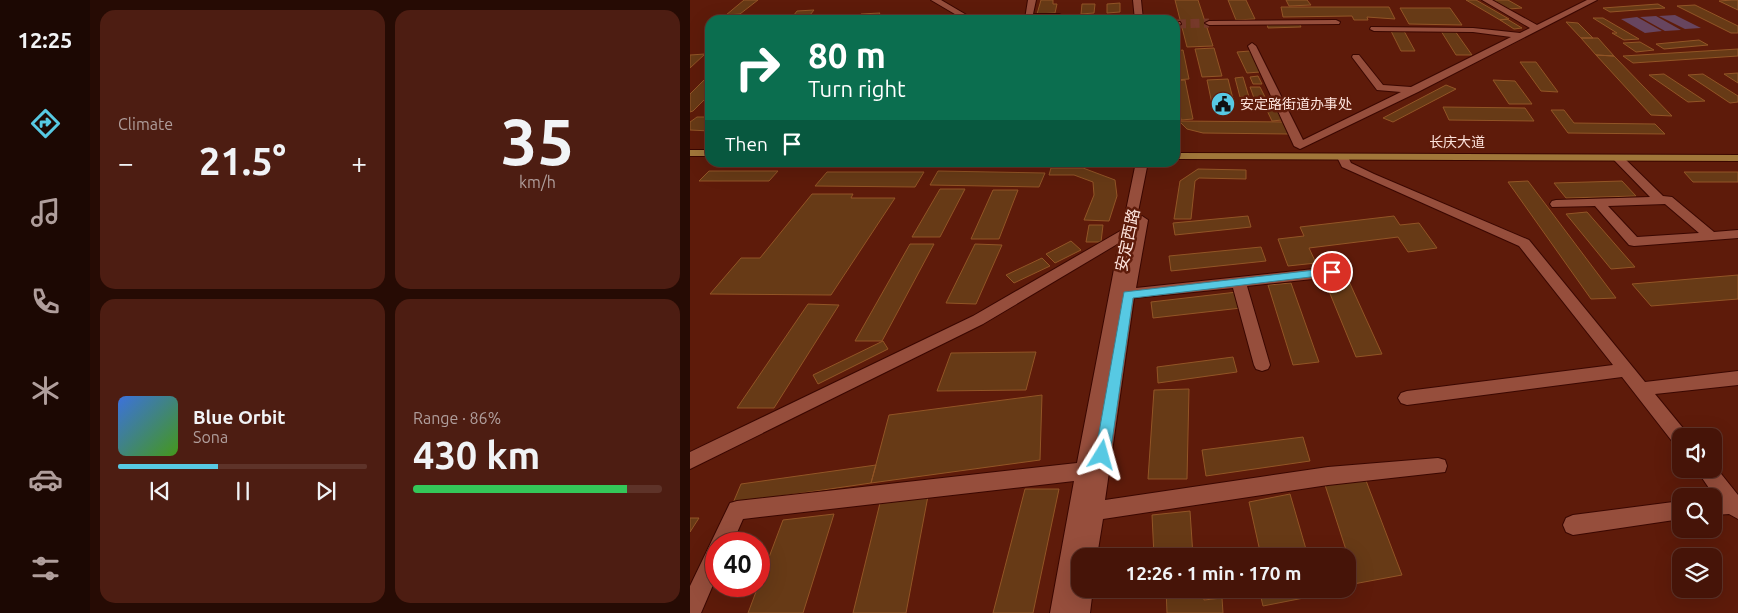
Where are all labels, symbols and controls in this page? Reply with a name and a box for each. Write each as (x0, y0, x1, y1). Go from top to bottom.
text: 12:25 (17, 27, 73, 52)
icon: right (725, 35, 790, 100)
text: 80 m (808, 35, 886, 75)
text: Turn right (808, 76, 906, 101)
public building icon: 安定路街道办事处 (1210, 91, 1236, 117)
place label: 安定路街道办事处 (1240, 96, 1352, 112)
text: 35 (501, 104, 574, 177)
icon: directions (28, 106, 63, 141)
text: Climate (118, 115, 173, 133)
icon: arrive (778, 130, 806, 158)
text: Then (725, 133, 768, 155)
street label: 长庆大道 (1429, 134, 1485, 150)
text: 21.5° (199, 140, 286, 182)
text: − (118, 147, 134, 178)
text: + (351, 147, 367, 178)
text: km/h (519, 173, 556, 191)
icon: music (28, 195, 63, 230)
street label: 安定西路 (1112, 207, 1142, 273)
pin (1311, 251, 1353, 293)
icon: arrive (1318, 258, 1346, 286)
icon: phone (28, 284, 63, 319)
icon: climate (28, 373, 63, 408)
text: Blue Orbit (193, 406, 286, 428)
text: Range · 86% (413, 409, 501, 427)
text: Sona (193, 428, 228, 446)
position arrow (1075, 428, 1127, 480)
map controls (1672, 428, 1722, 598)
button: sound (1672, 428, 1722, 478)
text: 430 km (413, 434, 540, 476)
icon: car (28, 462, 63, 497)
icon: previous (146, 477, 174, 505)
icon: pause (229, 477, 257, 505)
icon: next (312, 477, 340, 505)
button: search (1672, 488, 1722, 538)
speed limit sign: 40 (705, 532, 770, 597)
button: layers (1672, 548, 1722, 598)
icon: filters (28, 551, 63, 586)
text: 12:26 · 1 min · 170 m (1126, 562, 1301, 584)

